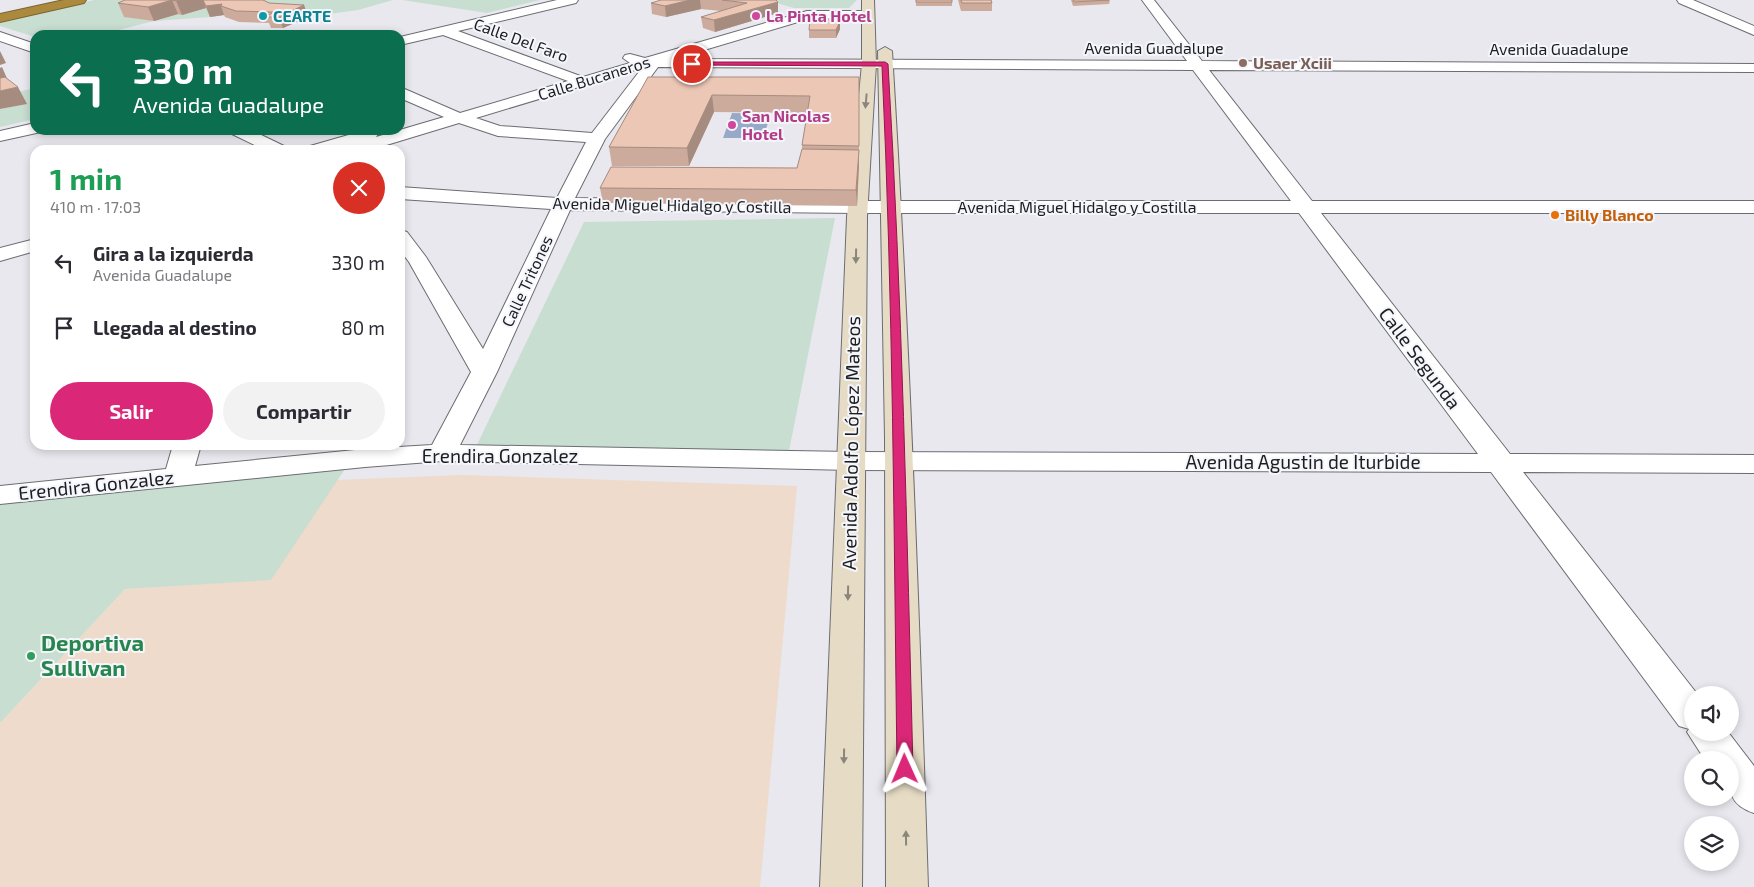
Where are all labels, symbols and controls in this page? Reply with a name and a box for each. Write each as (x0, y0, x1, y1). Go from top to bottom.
place label: CEARTE (273, 6, 331, 25)
place label: La Pinta Hotel (766, 6, 872, 25)
marker: CEARTE (257, 10, 269, 22)
marker: La Pinta Hotel (750, 10, 762, 22)
street label: Calle Del Faro (471, 14, 571, 65)
street label: Avenida Guadalupe (1084, 38, 1224, 57)
street label: Avenida Guadalupe (1489, 39, 1629, 58)
pin (671, 43, 713, 85)
text: 330 m (133, 49, 233, 91)
icon: left (50, 50, 115, 115)
icon: arrive (678, 50, 706, 78)
street label: Calle Bucaneros (535, 51, 652, 104)
place label: Usaer Xciii (1253, 53, 1332, 72)
marker: Usaer Xciii (1237, 57, 1249, 69)
text: Avenida Guadalupe (133, 91, 324, 117)
one-way arrow (862, 93, 870, 109)
place label: San Nicolas Hotel (742, 106, 830, 143)
marker: San Nicolas Hotel (726, 119, 738, 131)
text: 1 min (50, 160, 122, 196)
button: close (333, 162, 385, 214)
street label: Avenida Miguel Hidalgo y Costilla (552, 193, 792, 216)
text: 410 m · 17:03 (50, 197, 141, 216)
street label: Avenida Miguel Hidalgo y Costilla (958, 197, 1196, 216)
place label: Billy Blanco (1565, 205, 1654, 225)
marker: Billy Blanco (1549, 209, 1561, 221)
street label: Calle Tritones (497, 232, 556, 329)
text: Gira a la izquierda (93, 242, 254, 265)
one-way arrow (852, 248, 860, 264)
icon: left (50, 249, 78, 277)
text: 330 m (332, 251, 385, 274)
text: Avenida Guadalupe (93, 265, 232, 284)
street label: Calle Segunda (1375, 302, 1466, 413)
icon: arrive (50, 314, 78, 342)
text: Llegada al destino (93, 316, 257, 339)
text: 80 m (341, 316, 385, 339)
street label: Avenida Adolfo López Mateos (837, 316, 864, 570)
button: Salir (50, 382, 213, 440)
button: Compartir (223, 382, 385, 440)
street label: Erendira Gonzalez (422, 444, 578, 467)
street label: Avenida Agustin de Iturbide (1185, 450, 1421, 473)
street label: Erendira Gonzalez (17, 465, 175, 504)
one-way arrow (844, 585, 852, 601)
place label: Deportiva Sullivan (41, 629, 144, 680)
marker: Deportiva Sullivan (25, 650, 37, 662)
map controls (1684, 686, 1739, 871)
button: sound (1684, 686, 1739, 741)
position arrow (878, 742, 930, 794)
one-way arrow (840, 748, 848, 764)
button: search (1684, 751, 1739, 806)
button: layers (1684, 816, 1739, 871)
one-way arrow (902, 830, 910, 846)

